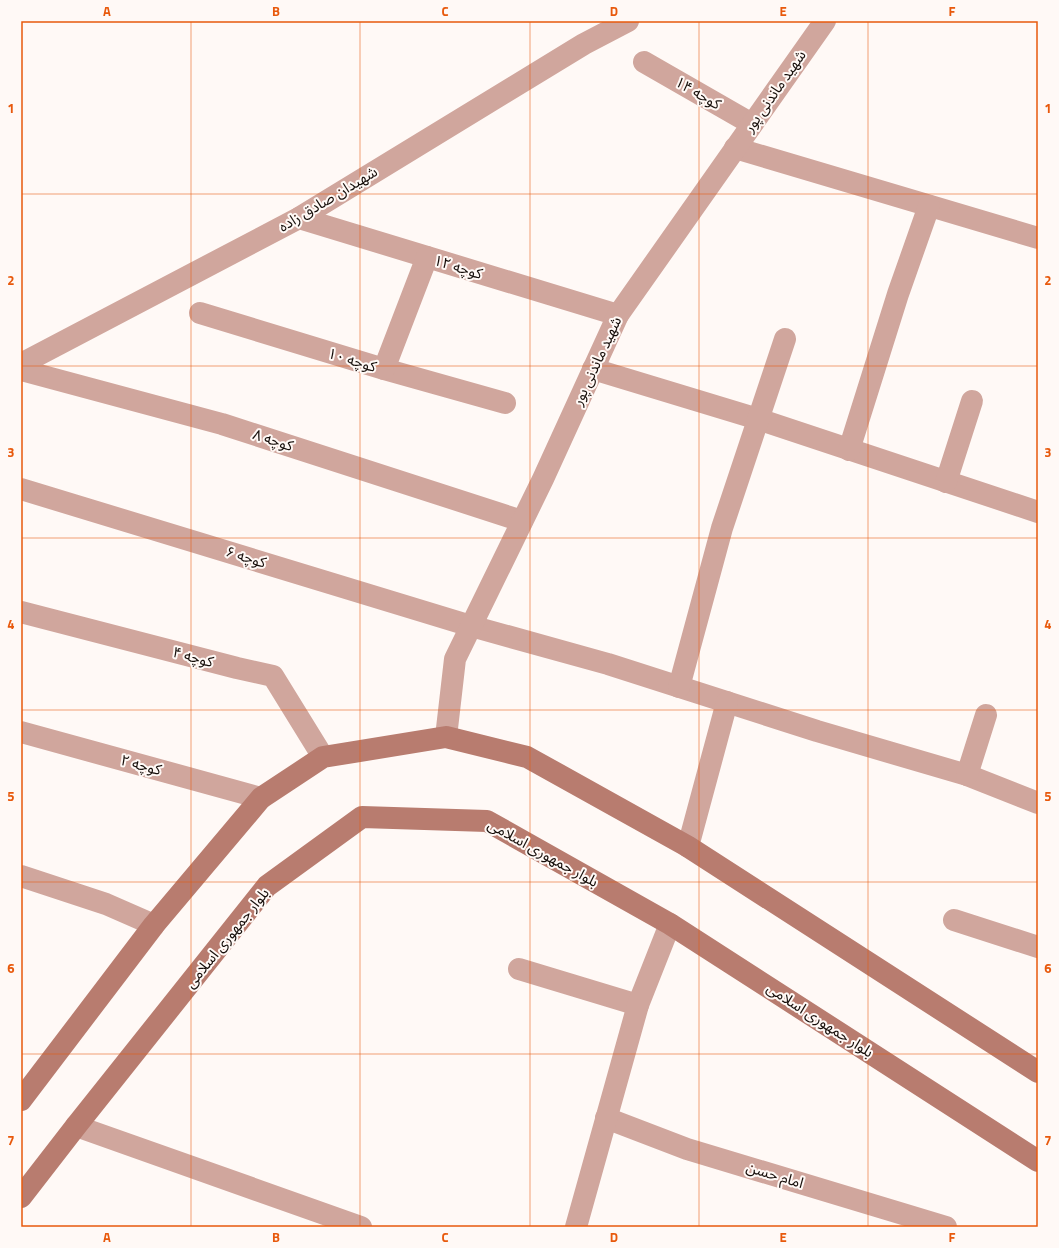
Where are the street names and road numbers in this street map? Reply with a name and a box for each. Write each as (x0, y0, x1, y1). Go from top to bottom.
street label: شهید ماندنی پور (737, 45, 812, 137)
street label: کوچه ۱۴ (671, 70, 726, 115)
street label: شهیدان صادق زاده (274, 160, 382, 237)
street label: کوچه ۱۲ (431, 248, 486, 285)
street label: شهید ماندنی پور (565, 312, 627, 410)
street label: کوچه ۱۰ (325, 341, 380, 378)
street label: کوچه ۸ (250, 422, 297, 457)
street label: کوچه ۶ (223, 539, 270, 574)
street label: کوچه ۴ (170, 640, 217, 673)
street label: کوچه ۲ (118, 748, 165, 781)
street label: بلوار جمهوری اسلامی (484, 813, 603, 893)
street label: بلوار جمهوری اسلامی (179, 882, 274, 993)
street label: بلوار جمهوری اسلامی (762, 976, 878, 1063)
street label: امام حسن (744, 1155, 807, 1194)

